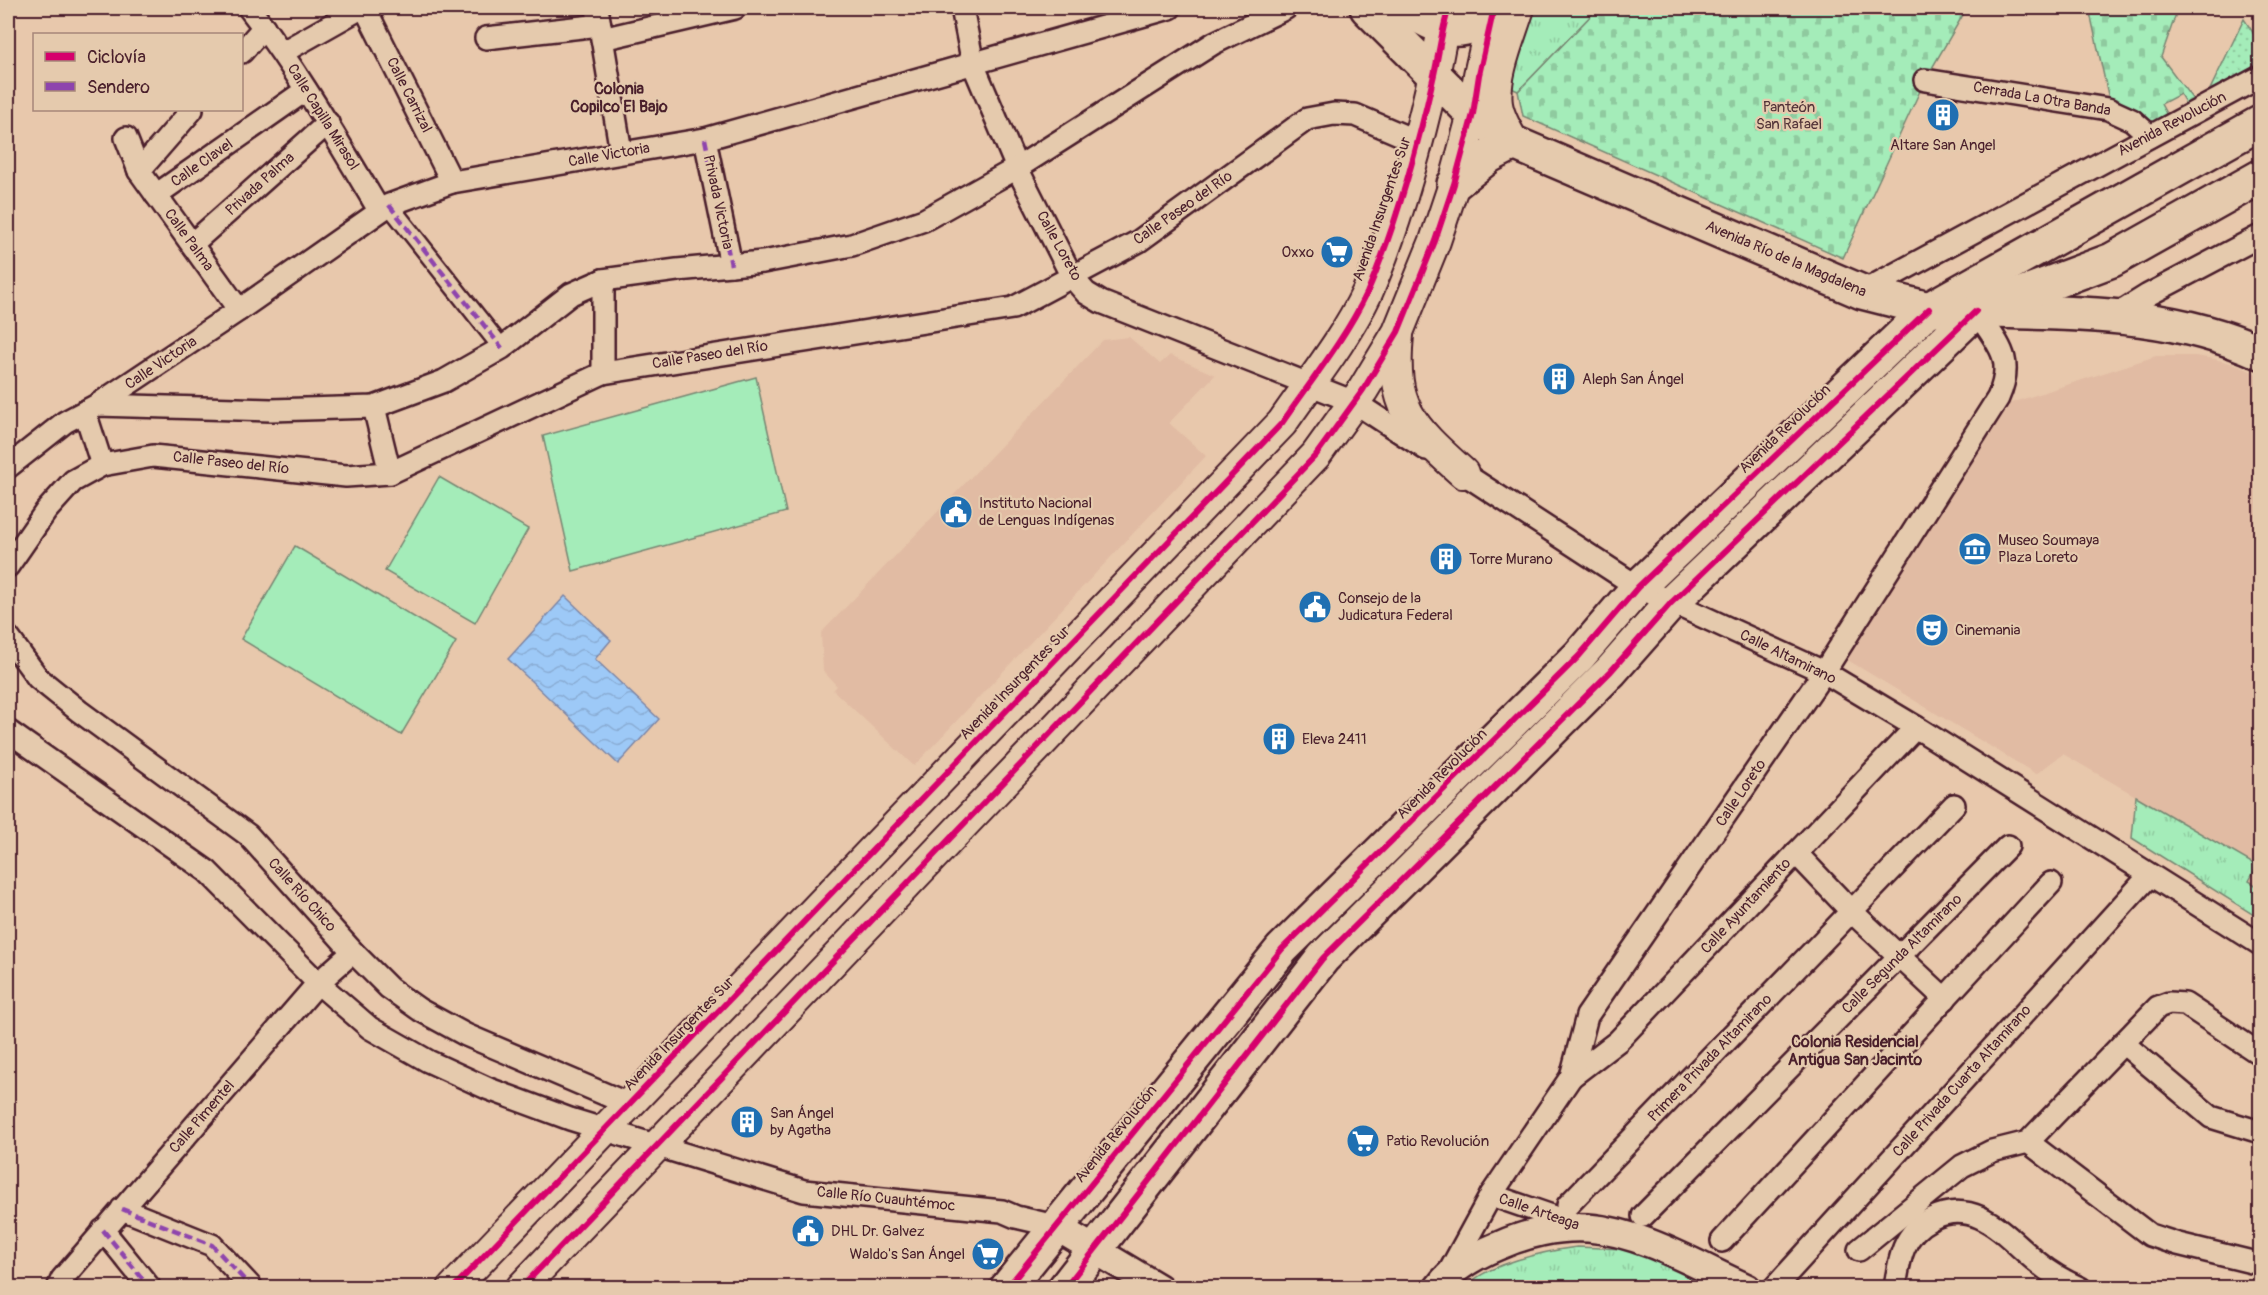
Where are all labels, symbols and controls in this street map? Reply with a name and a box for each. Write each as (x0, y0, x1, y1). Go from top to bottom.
legend (33, 33, 243, 111)
text: Ciclovía (87, 46, 146, 69)
street label: Calle Carrizal (382, 54, 436, 136)
street label: Calle Capilla Mirasol (283, 60, 363, 174)
text: Sendero (87, 76, 150, 99)
street label: Cerrada La Otra Banda (1972, 78, 2112, 120)
district label: Colonia Copilco El Bajo (570, 79, 668, 117)
street label: Avenida Revolución (2114, 87, 2230, 161)
building icon: Altare San Angel (1925, 97, 1961, 133)
park label: Panteón San Rafael (1756, 98, 1822, 134)
street label: Avenida Insurgentes Sur (1348, 134, 1416, 284)
street label: Calle Clavel (167, 135, 237, 191)
place label: Altare San Angel (1890, 136, 1996, 155)
street label: Calle Victoria (567, 138, 651, 172)
street label: Privada Palma (222, 148, 298, 220)
street label: Privada Victoria (699, 153, 737, 251)
street label: Calle Paseo del Río (1130, 167, 1236, 249)
street label: Calle Palma (160, 205, 218, 275)
street label: Calle Loreto (1032, 208, 1086, 284)
street label: Avenida Río de la Magdalena (1703, 216, 1870, 302)
supermarket icon: Oxxo (1319, 234, 1355, 270)
place label: Oxxo (1281, 243, 1314, 262)
street label: Calle Victoria (122, 332, 200, 394)
street label: Calle Paseo del Río (651, 336, 769, 374)
building icon: Aleph San Ángel (1541, 361, 1577, 397)
place label: Aleph San Ángel (1582, 370, 1684, 389)
street label: Avenida Revolución (1735, 380, 1835, 478)
street label: Calle Paseo del Río (172, 447, 290, 479)
public building icon: Instituto Nacional de Lenguas Indígenas (938, 494, 974, 530)
place label: Instituto Nacional de Lenguas Indígenas (979, 494, 1115, 530)
museum icon: Museo Soumaya Plaza Loreto (1957, 531, 1993, 567)
place label: Museo Soumaya Plaza Loreto (1998, 531, 2099, 567)
building icon: Torre Murano (1428, 541, 1464, 577)
place label: Torre Murano (1469, 550, 1553, 569)
public building icon: Consejo de la Judicatura Federal (1297, 589, 1333, 625)
place label: Consejo de la Judicatura Federal (1338, 589, 1453, 625)
theatre icon: Cinemania (1914, 612, 1950, 648)
place label: Cinemania (1955, 621, 2021, 640)
street label: Avenida Insurgentes Sur (956, 622, 1075, 744)
street label: Calle Altamirano (1737, 625, 1839, 689)
building icon: Eleva 2411 (1261, 721, 1297, 757)
street label: Avenida Revolución (1393, 725, 1491, 823)
place label: Eleva 2411 (1302, 730, 1367, 749)
street label: Calle Loreto (1712, 756, 1770, 830)
street label: Calle Río Chico (264, 854, 340, 936)
street label: Calle Ayuntamiento (1697, 854, 1795, 958)
street label: Calle Segunda Altamirano (1838, 890, 1966, 1018)
street label: Avenida Insurgentes Sur (620, 973, 739, 1095)
street label: Primera Privada Altamirano (1644, 990, 1776, 1126)
street label: Calle Privada Cuarta Altamirano (1889, 1001, 2035, 1161)
district label: Colonia Residencial Antigua San Jacinto (1788, 1032, 1923, 1070)
street label: Calle Pimentel (165, 1077, 239, 1157)
street label: Avenida Revolución (1071, 1081, 1161, 1187)
building icon: San Ángel by Agatha (729, 1104, 765, 1140)
place label: San Ángel by Agatha (770, 1104, 834, 1140)
supermarket icon: Patio Revolución (1345, 1123, 1381, 1159)
place label: Patio Revolución (1386, 1132, 1489, 1151)
street label: Calle Río Cuauhtémoc (816, 1182, 957, 1216)
street label: Calle Arteaga (1496, 1189, 1582, 1235)
public building icon: DHL Dr. Galvez (790, 1213, 826, 1249)
place label: DHL Dr. Galvez (831, 1222, 925, 1241)
supermarket icon: Waldo's San Ángel (970, 1236, 1006, 1272)
place label: Waldo's San Ángel (849, 1245, 965, 1264)

